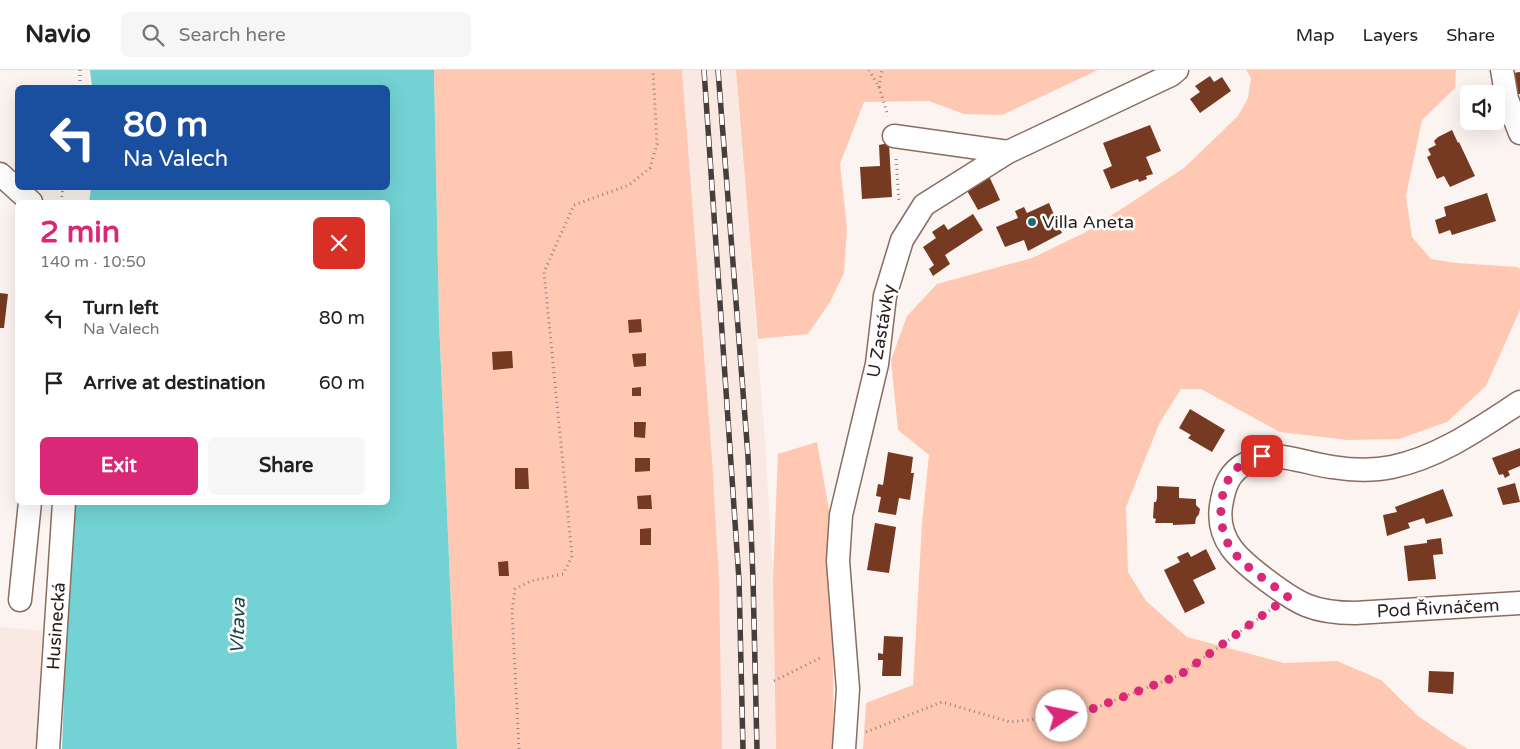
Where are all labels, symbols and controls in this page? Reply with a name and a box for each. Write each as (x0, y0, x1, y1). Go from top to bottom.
search box (121, 12, 471, 57)
text: Navio (25, 20, 91, 49)
icon: search (139, 21, 167, 49)
text: Search here (179, 24, 286, 46)
text: Map (1296, 24, 1335, 46)
text: Layers (1363, 24, 1418, 46)
text: Share (1446, 24, 1495, 46)
map controls (1460, 85, 1505, 130)
button: sound (1460, 85, 1505, 130)
text: 80 m (123, 104, 208, 146)
icon: left (40, 105, 105, 170)
text: Na Valech (123, 146, 228, 172)
place label: Villa Aneta (1042, 211, 1134, 233)
text: 2 min (40, 214, 120, 251)
marker: Villa Aneta (1026, 216, 1038, 228)
button: close (313, 217, 365, 269)
text: 140 m · 10:50 (40, 252, 146, 272)
street label: U Zastávky (862, 282, 900, 379)
text: Turn left (83, 297, 159, 319)
icon: left (40, 304, 68, 332)
text: 80 m (319, 307, 365, 329)
text: Na Valech (83, 319, 160, 339)
icon: arrive (40, 369, 68, 397)
text: Arrive at destination (83, 372, 266, 394)
text: 60 m (319, 372, 365, 394)
pin (1241, 435, 1283, 477)
button: Exit (40, 437, 198, 495)
button: Share (208, 437, 365, 495)
icon: arrive (1248, 442, 1276, 470)
street label: Husinecká (42, 581, 70, 671)
street label: Pod Řivnáčem (1376, 594, 1500, 622)
water label: Vltava (226, 596, 250, 654)
position arrow (1035, 689, 1087, 741)

